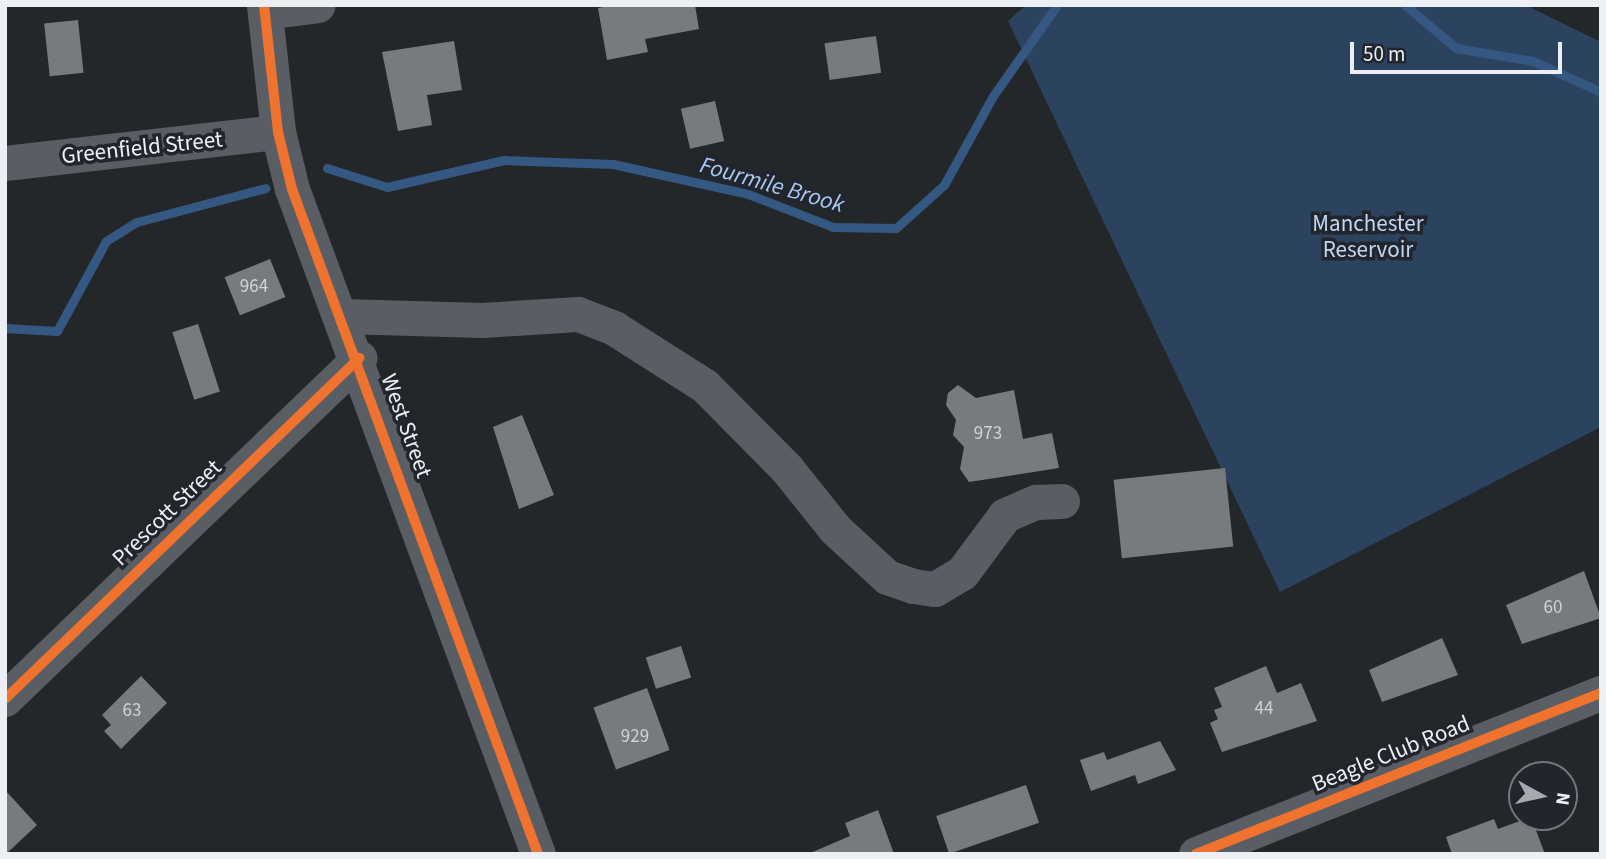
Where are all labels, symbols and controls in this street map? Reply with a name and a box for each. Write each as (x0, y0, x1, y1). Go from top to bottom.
scale bar (1354, 28, 1566, 72)
text: 50 m (1363, 39, 1405, 69)
street label: Greenfield Street (60, 126, 224, 170)
water label: Fourmile Brook (696, 151, 848, 219)
park label: Manchester Reservoir (1312, 210, 1424, 264)
house number: 964 (240, 276, 268, 298)
street label: West Street (374, 370, 438, 482)
house number: 973 (974, 423, 1002, 445)
street label: Prescott Street (107, 454, 227, 572)
house number: 60 (1544, 597, 1562, 619)
house number: 44 (1255, 698, 1273, 720)
house number: 63 (123, 700, 141, 722)
street label: Beagle Club Road (1308, 710, 1474, 798)
house number: 929 (621, 726, 649, 748)
north arrow (1508, 761, 1578, 831)
text: N (1548, 791, 1577, 807)

